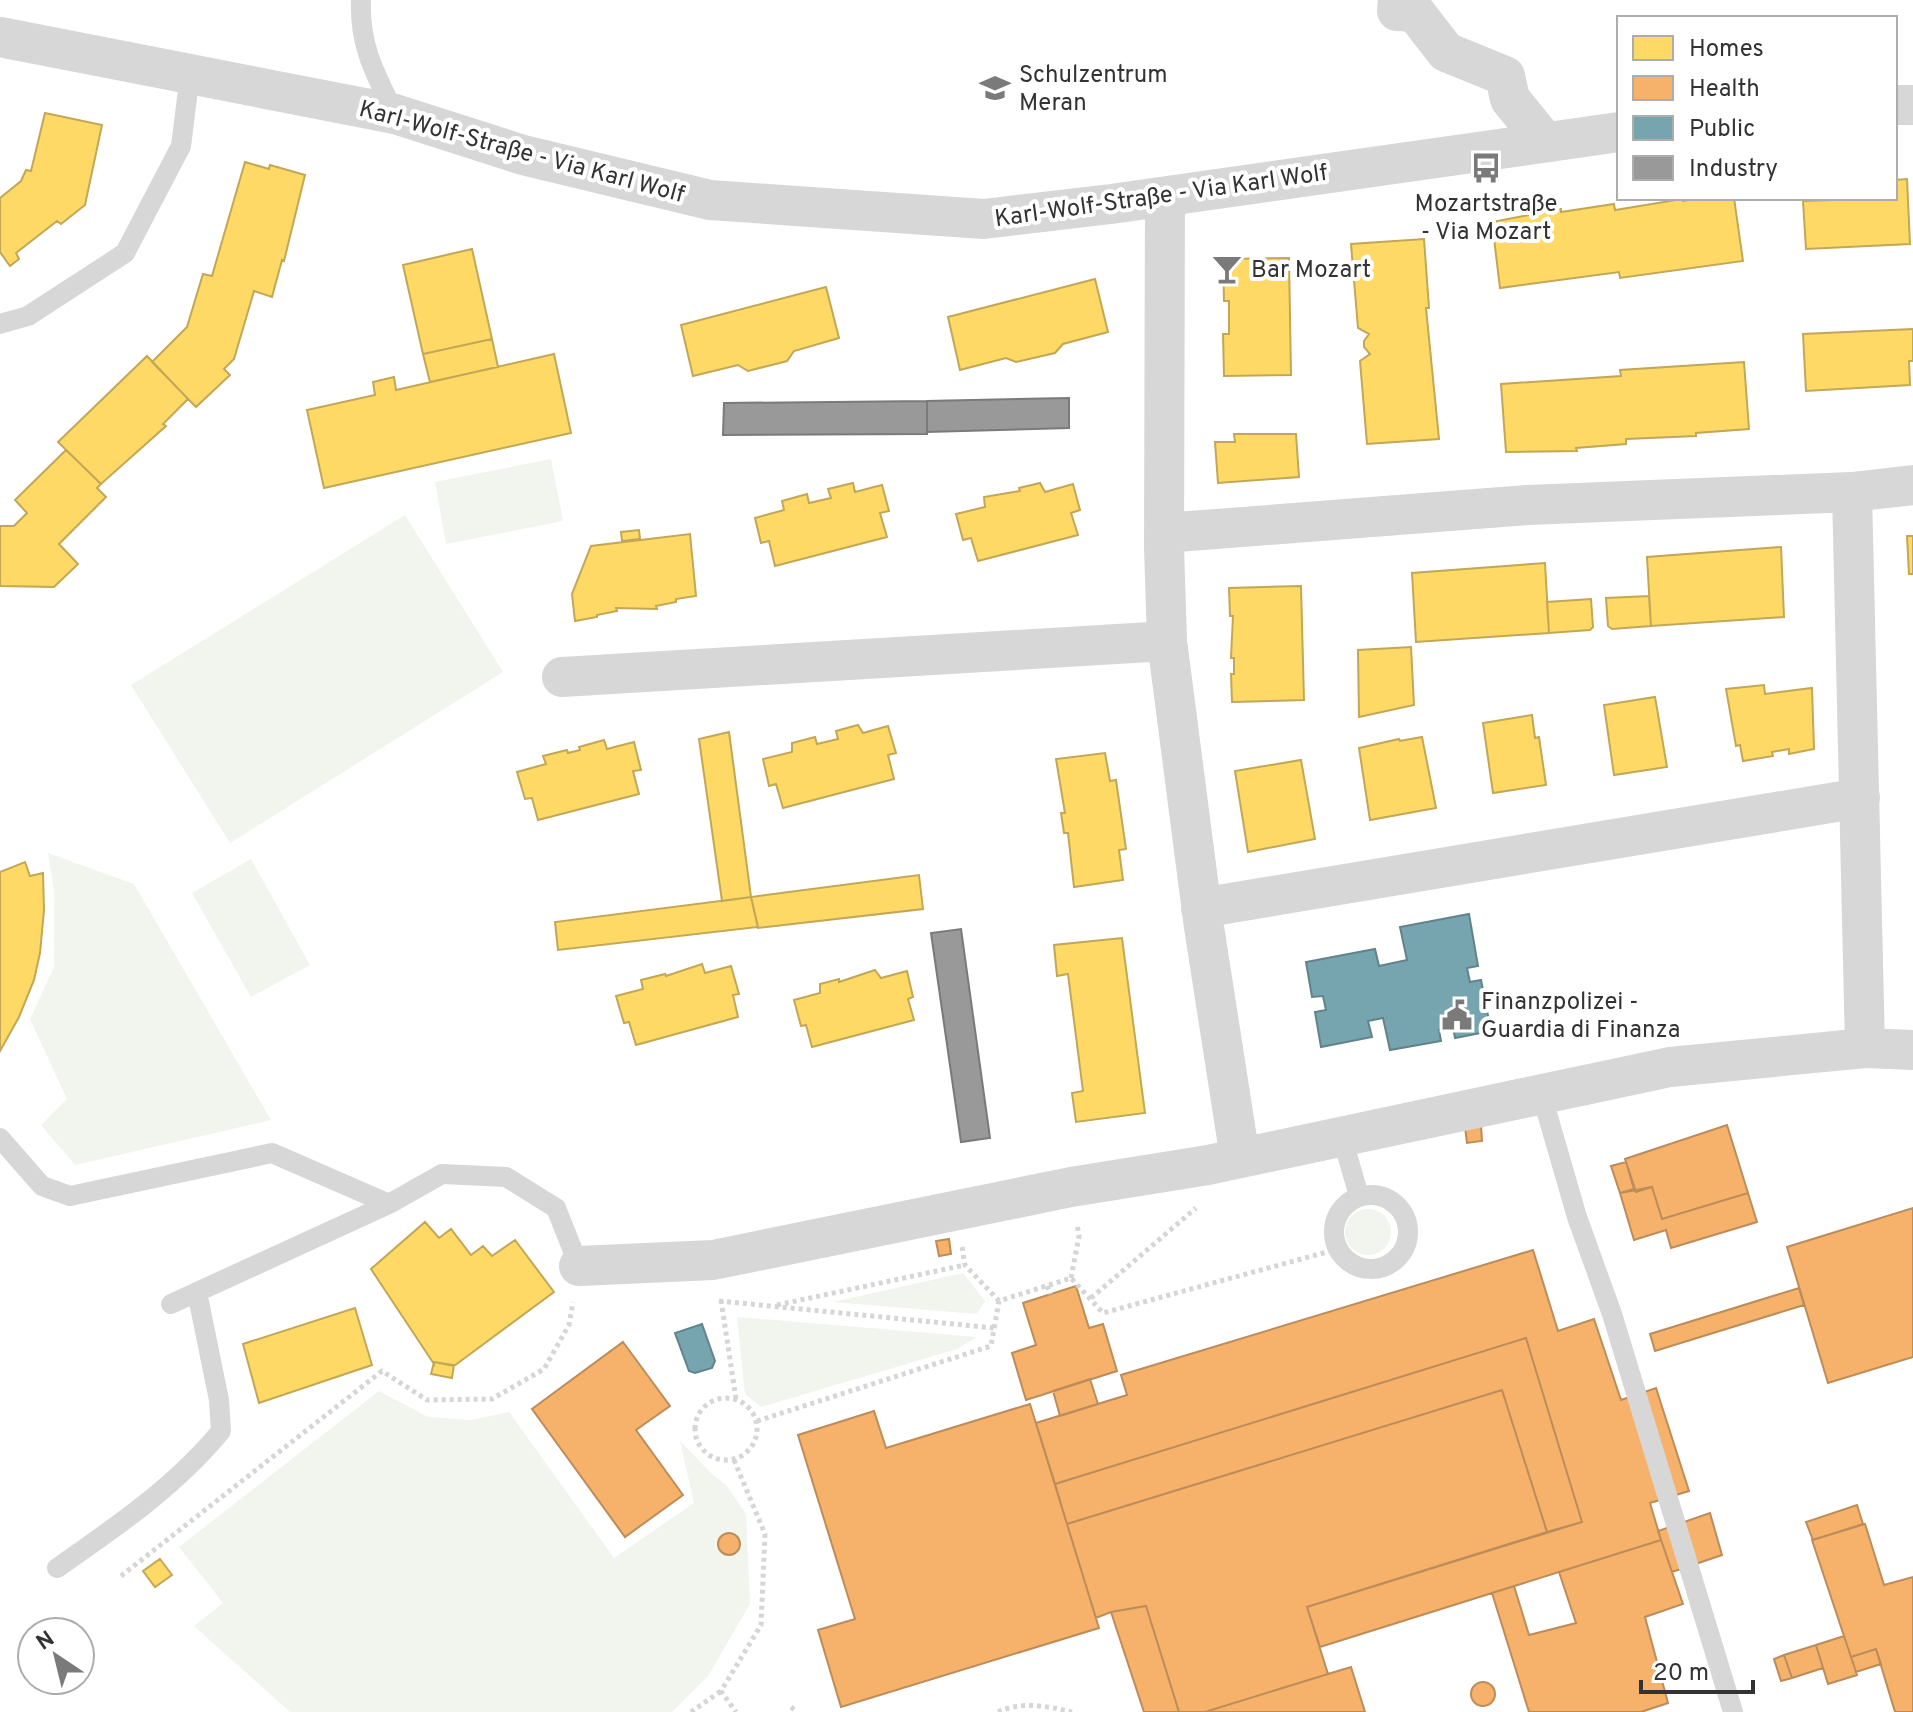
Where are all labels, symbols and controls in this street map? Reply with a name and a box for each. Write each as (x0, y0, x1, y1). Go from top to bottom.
legend (1617, 16, 1897, 200)
text: Homes (1689, 35, 1764, 65)
place label: Schulzentrum Meran (1019, 61, 1168, 119)
school or university icon: Schulzentrum Meran (978, 71, 1012, 105)
text: Health (1689, 75, 1760, 105)
street label: Karl-Wolf-Straße - Via Karl Wolf (355, 95, 688, 211)
text: Public (1689, 115, 1755, 145)
bus stop icon: Mozartstraße - Via Mozart (1469, 151, 1503, 185)
text: Industry (1689, 155, 1778, 185)
street label: Karl-Wolf-Straße - Via Karl Wolf (993, 159, 1330, 235)
place label: Mozartstraße - Via Mozart (1415, 190, 1557, 248)
bar icon: Bar Mozart (1210, 252, 1244, 286)
place label: Bar Mozart (1251, 256, 1371, 286)
place label: Finanzpolizei - Guardia di Finanza (1481, 988, 1680, 1046)
public building icon: Finanzpolizei - Guardia di Finanza (1440, 998, 1474, 1032)
north arrow (16, 1616, 96, 1696)
text: N (32, 1626, 60, 1657)
scale bar (1641, 1644, 1753, 1694)
text: 20 m (1653, 1659, 1709, 1689)

